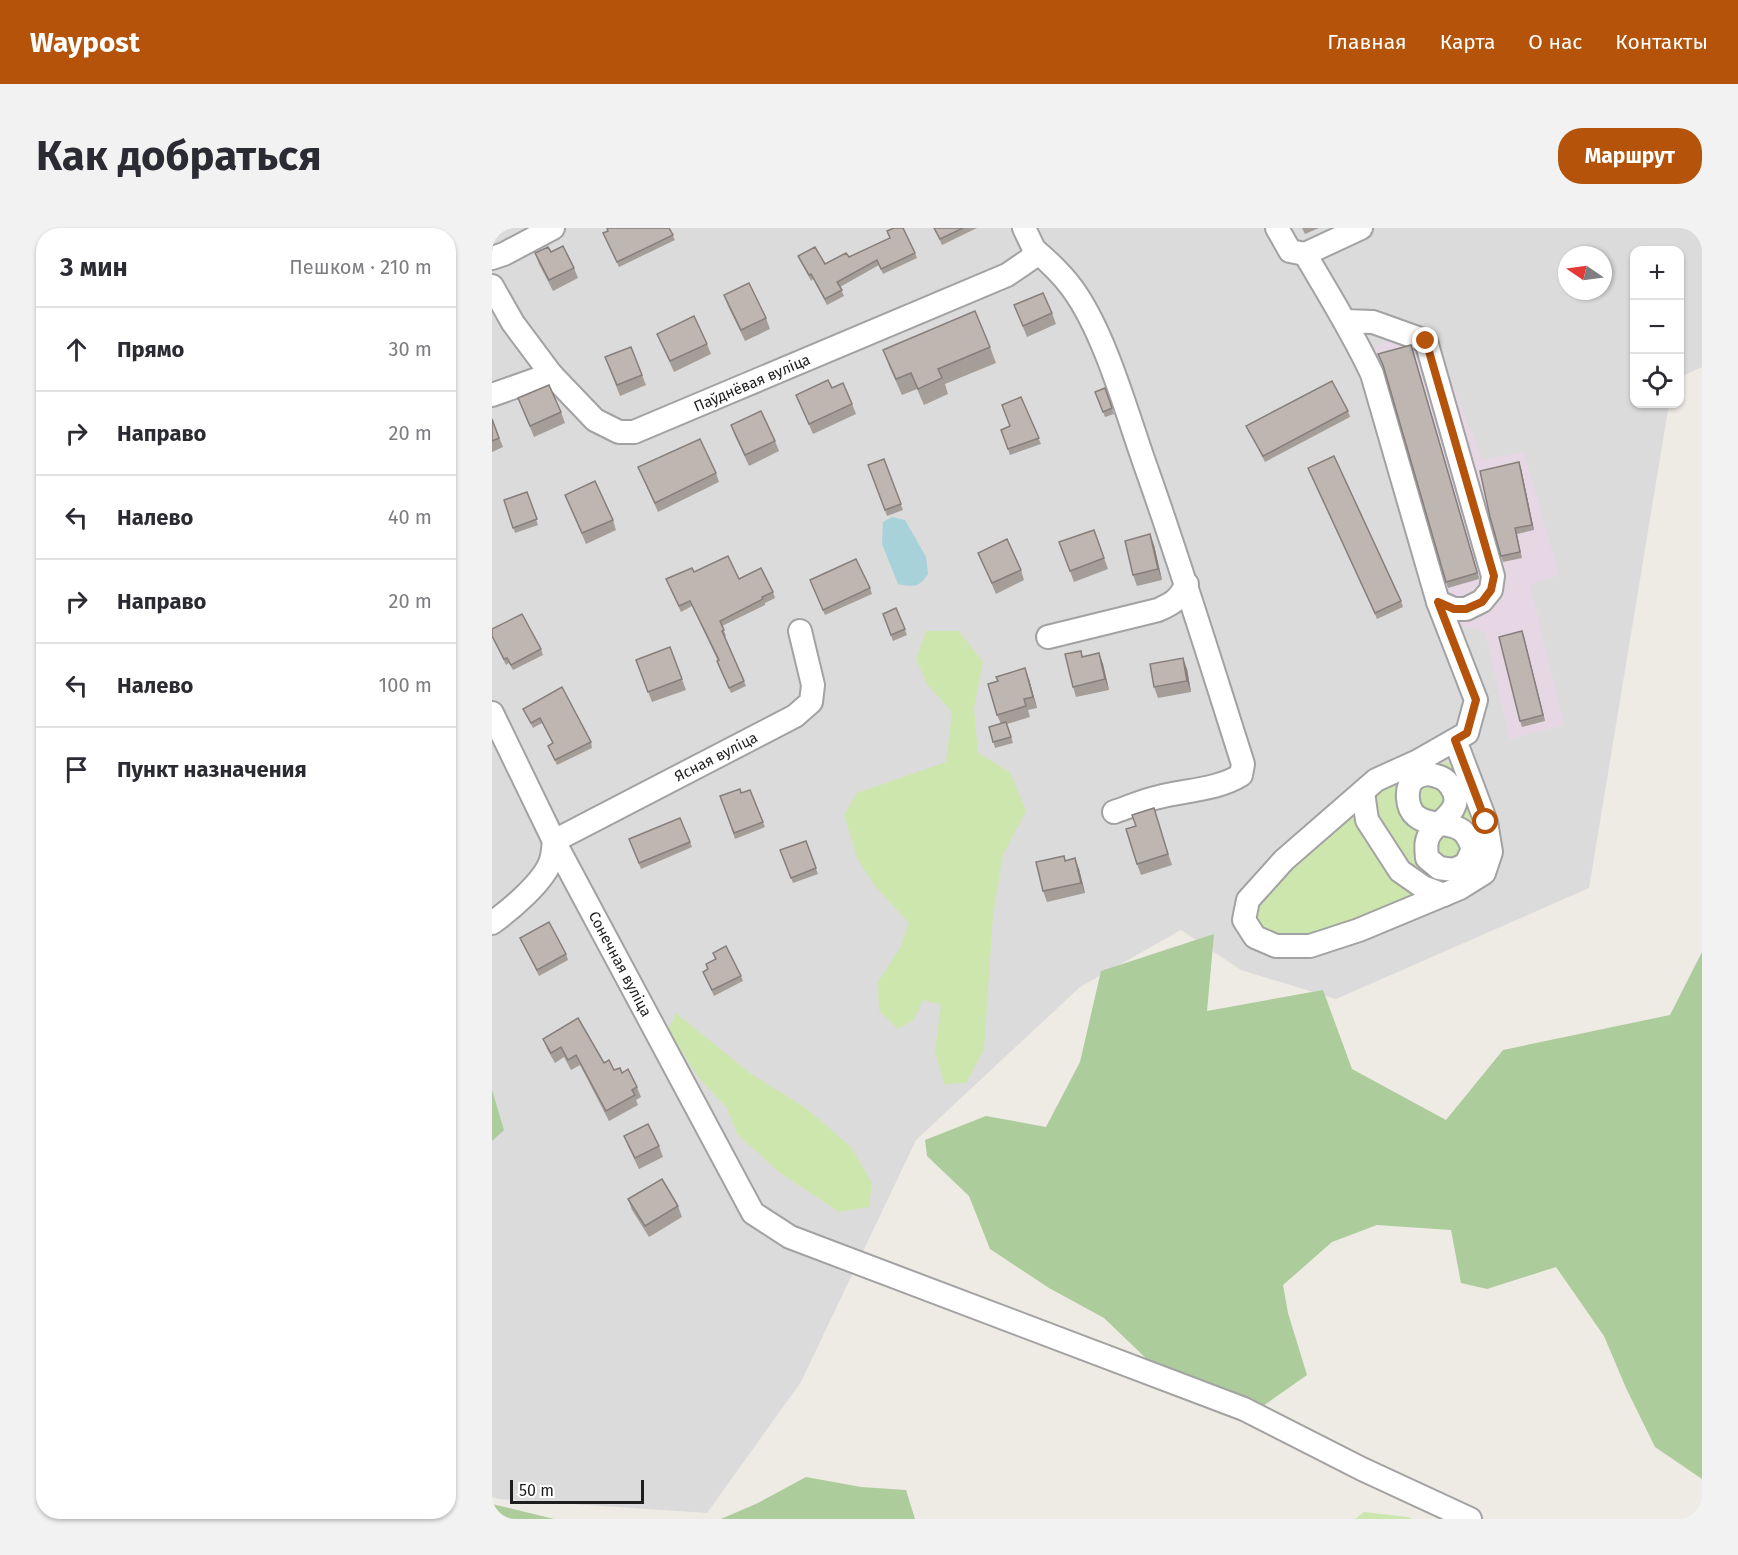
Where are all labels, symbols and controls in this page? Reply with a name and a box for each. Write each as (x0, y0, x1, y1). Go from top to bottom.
text: Waypost (30, 26, 140, 59)
text: Главная (1327, 29, 1407, 55)
text: Карта (1440, 29, 1495, 55)
text: О нас (1528, 29, 1582, 55)
text: Контакты (1615, 29, 1708, 55)
button: Маршрут (1558, 128, 1702, 184)
text: Как добраться (36, 131, 322, 181)
north arrow (1558, 246, 1612, 300)
map controls (1630, 246, 1684, 408)
button: + (1630, 246, 1684, 300)
text: 3 мин (60, 252, 128, 283)
text: Пешком · 210 m (289, 255, 432, 279)
button: − (1630, 300, 1684, 354)
route end (1412, 327, 1438, 353)
icon: ahead (60, 333, 93, 366)
text: Прямо (117, 336, 184, 363)
text: 30 m (388, 337, 432, 361)
street label: Паўднёвая вуліца (691, 350, 813, 416)
button: locate (1630, 354, 1684, 408)
icon: right (60, 417, 93, 450)
text: Направо (117, 420, 206, 447)
text: 20 m (389, 421, 432, 445)
icon: left (60, 501, 93, 534)
text: Налево (117, 504, 193, 531)
text: 40 m (388, 505, 432, 529)
icon: right (60, 585, 93, 618)
text: Направо (117, 588, 206, 615)
text: 20 m (389, 589, 432, 613)
icon: left (60, 669, 93, 702)
text: Налево (117, 672, 193, 699)
text: 100 m (379, 673, 432, 697)
street label: Ясная вуліца (671, 728, 761, 786)
icon: arrive (60, 753, 93, 786)
text: Пункт назначения (117, 756, 307, 783)
route start (1472, 808, 1498, 834)
street label: Сонечная вуліца (585, 908, 655, 1020)
scale bar (510, 1477, 644, 1504)
text: 50 m (519, 1481, 554, 1500)

